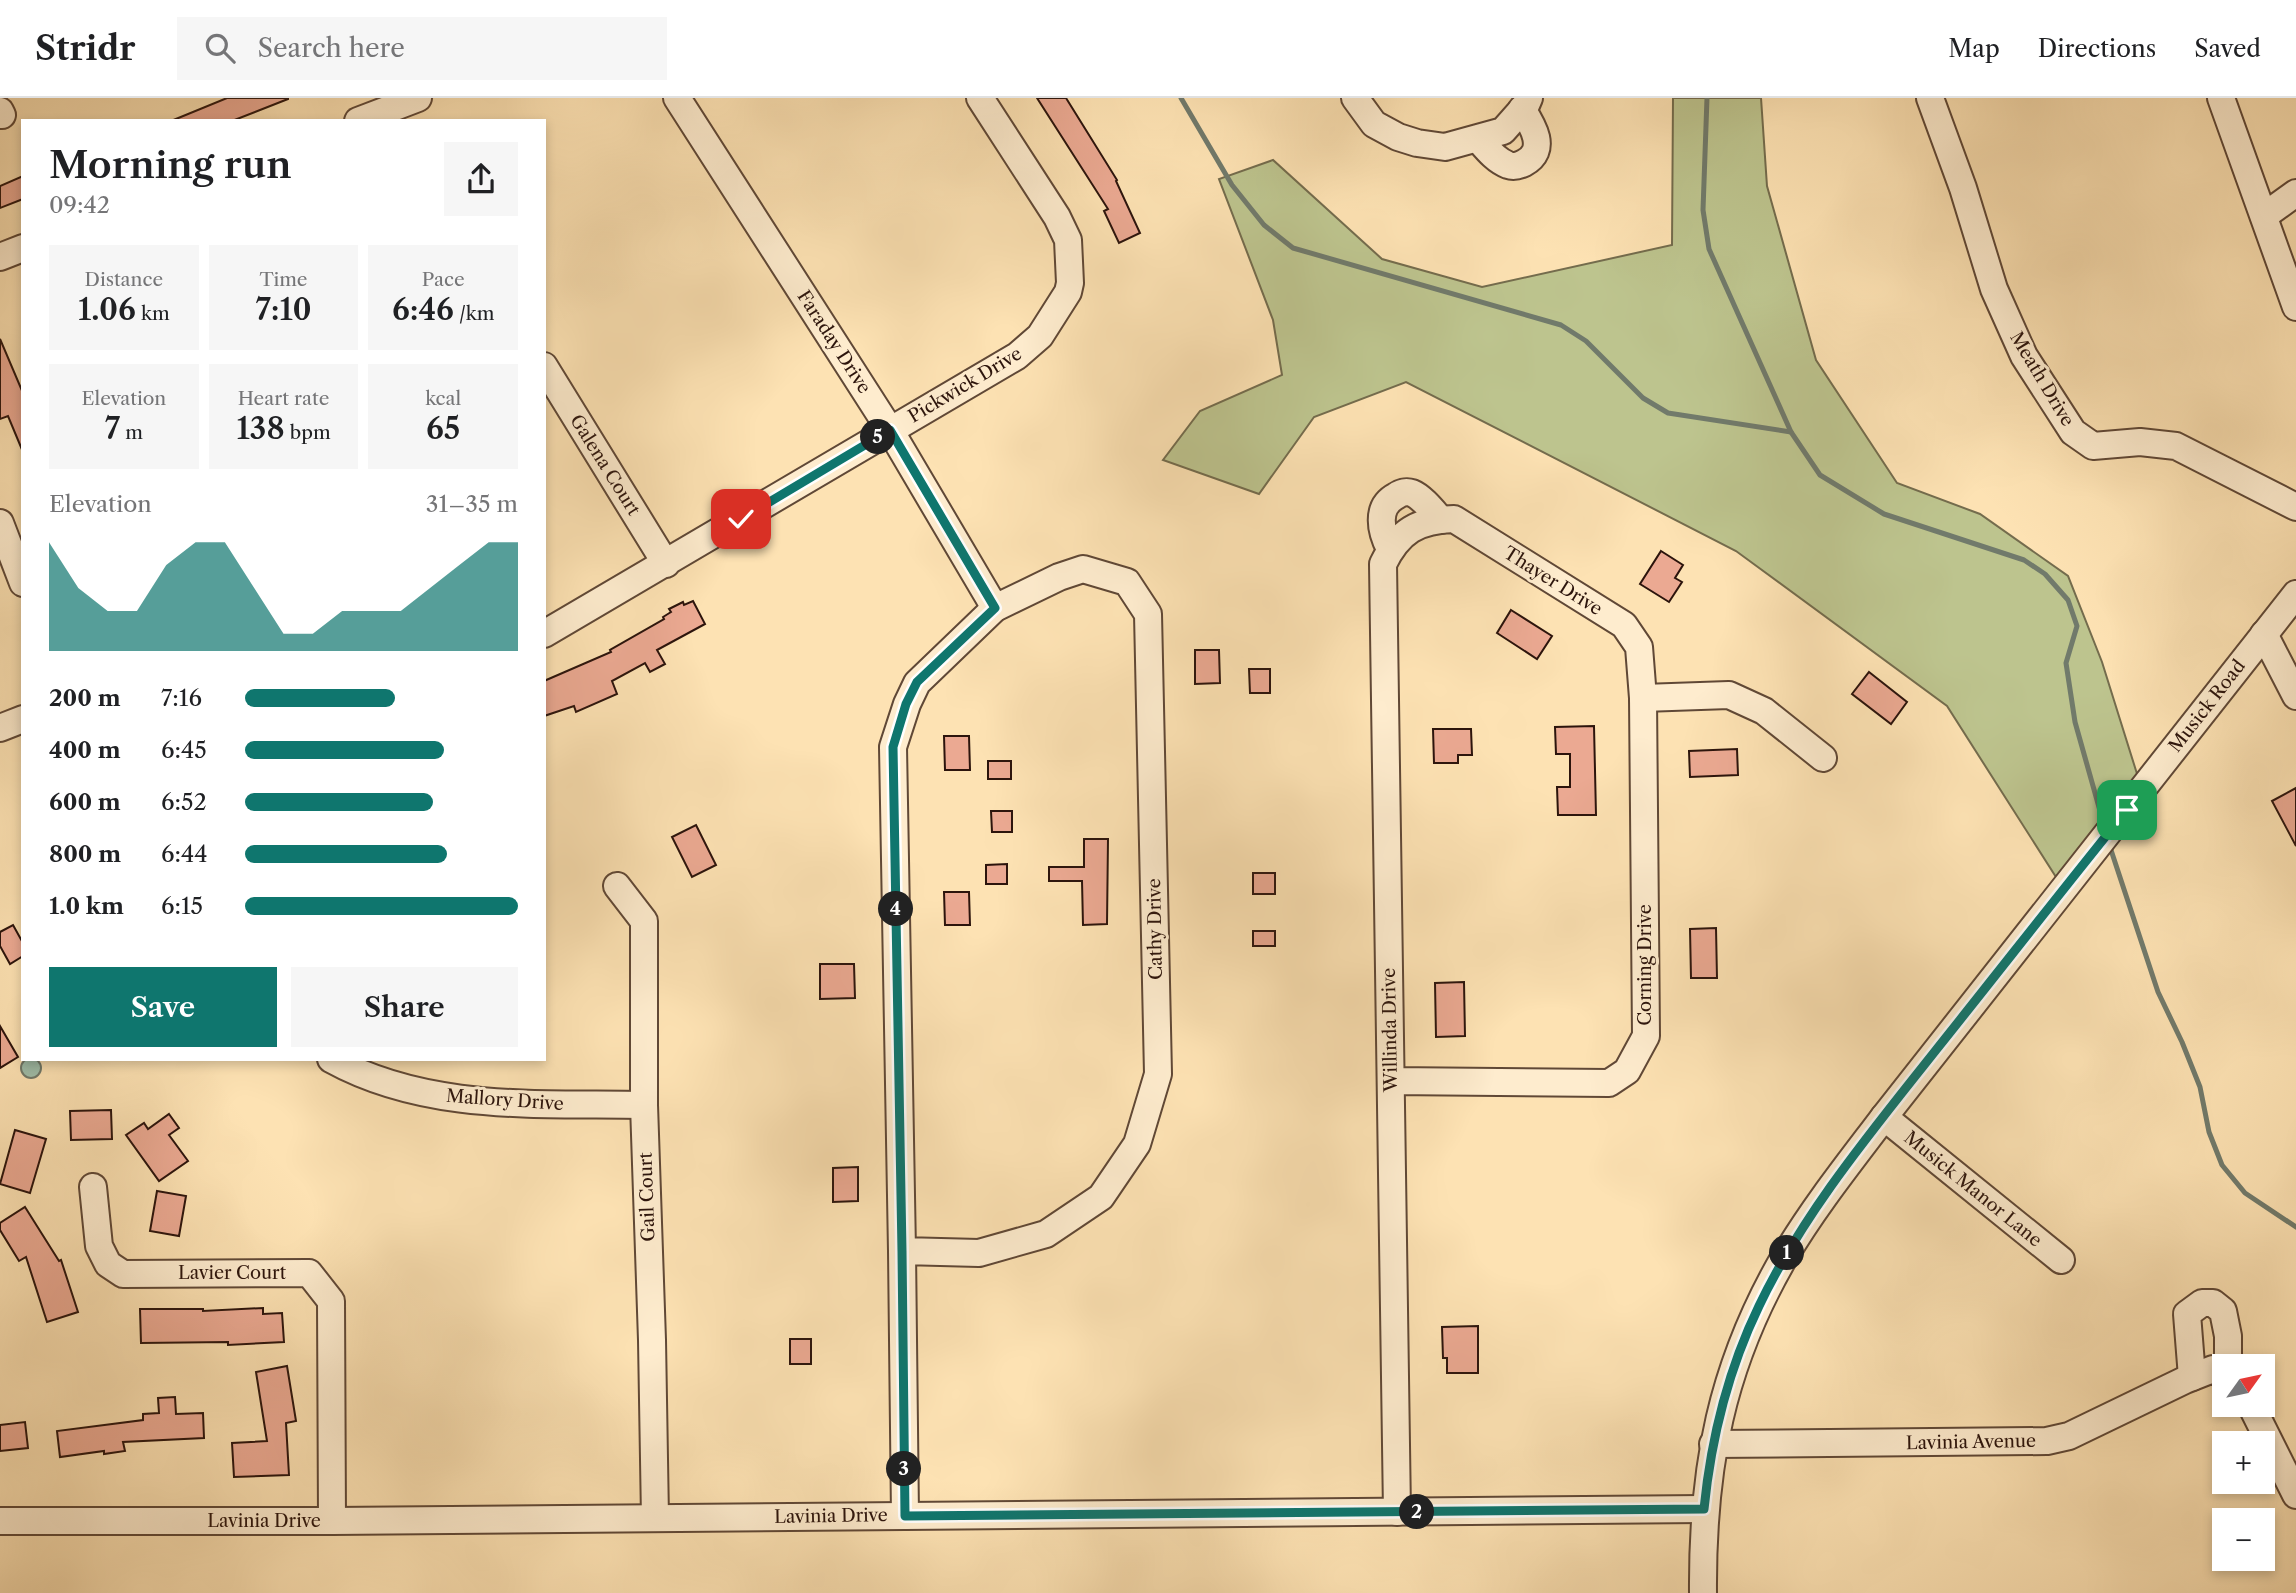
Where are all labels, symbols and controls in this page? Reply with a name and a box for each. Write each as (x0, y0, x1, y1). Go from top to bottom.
search box (177, 17, 667, 80)
text: Stridr (35, 28, 135, 69)
icon: search (201, 29, 239, 67)
text: Search here (257, 32, 405, 64)
text: Map (1948, 34, 2000, 63)
text: Directions (2038, 34, 2156, 63)
text: Saved (2194, 34, 2261, 63)
text: Morning run (49, 141, 292, 188)
button: share (444, 142, 518, 216)
text: 09:42 (49, 191, 110, 219)
text: Distance (85, 268, 163, 291)
text: Time (259, 268, 308, 291)
text: Pace (422, 268, 465, 291)
street label: Faraday Drive (792, 286, 876, 398)
text: 1.06 (78, 291, 136, 328)
text: 7:10 (255, 291, 312, 328)
text: 6:46 (392, 291, 454, 328)
text: km (136, 302, 170, 325)
text: /km (454, 302, 494, 325)
street label: Meath Drive (2005, 328, 2079, 430)
street label: Pickwick Drive (904, 343, 1026, 427)
text: Elevation (81, 387, 166, 410)
text: Heart rate (238, 387, 329, 410)
text: kcal (425, 387, 461, 410)
text: 7 (105, 410, 120, 447)
text: 138 (236, 410, 285, 447)
text: 65 (426, 410, 460, 447)
street label: Galena Court (565, 411, 645, 520)
pin: 5 (860, 420, 896, 454)
text: m (120, 421, 143, 444)
text: bpm (285, 421, 331, 444)
text: 5 (872, 425, 883, 448)
pin (711, 489, 771, 549)
text: Elevation (49, 490, 152, 518)
text: 31–35 m (426, 490, 518, 518)
icon: check (722, 500, 760, 538)
street label: Thayer Drive (1500, 542, 1606, 620)
street label: Musick Road (2164, 655, 2250, 757)
text: 200 m (49, 684, 121, 712)
text: 7:16 (161, 684, 202, 712)
text: 400 m (49, 736, 121, 764)
text: 6:45 (161, 736, 207, 764)
pin (2097, 780, 2157, 840)
text: 600 m (49, 788, 121, 816)
text: 6:52 (161, 788, 207, 816)
icon: arrive (2108, 791, 2146, 829)
text: 800 m (49, 840, 121, 868)
text: 6:44 (161, 840, 208, 868)
street label: Cathy Drive (1143, 878, 1167, 980)
text: 1.0 km (49, 892, 124, 920)
text: 6:15 (161, 892, 203, 920)
pin: 4 (878, 892, 914, 926)
text: 4 (890, 897, 901, 920)
street label: Corning Drive (1634, 904, 1656, 1026)
button: Save (49, 967, 277, 1047)
button: Share (291, 967, 518, 1047)
street label: Willinda Drive (1378, 968, 1402, 1093)
street label: Mallory Drive (445, 1085, 565, 1115)
street label: Musick Manor Lane (1900, 1127, 2046, 1251)
street label: Gail Court (634, 1151, 660, 1242)
pin: 1 (1770, 1236, 1804, 1270)
text: 1 (1782, 1241, 1791, 1264)
street label: Lavier Court (178, 1262, 287, 1284)
north arrow (2212, 1354, 2275, 1418)
map controls (2212, 1354, 2275, 1571)
street label: Lavinia Avenue (1906, 1430, 2036, 1454)
button: + (2212, 1431, 2275, 1494)
pin: 3 (886, 1452, 922, 1486)
text: 3 (898, 1457, 909, 1480)
pin: 2 (1400, 1494, 1434, 1530)
text: 2 (1411, 1500, 1422, 1523)
street label: Lavinia Drive (774, 1504, 888, 1528)
button: − (2212, 1508, 2275, 1571)
street label: Lavinia Drive (207, 1510, 321, 1532)

